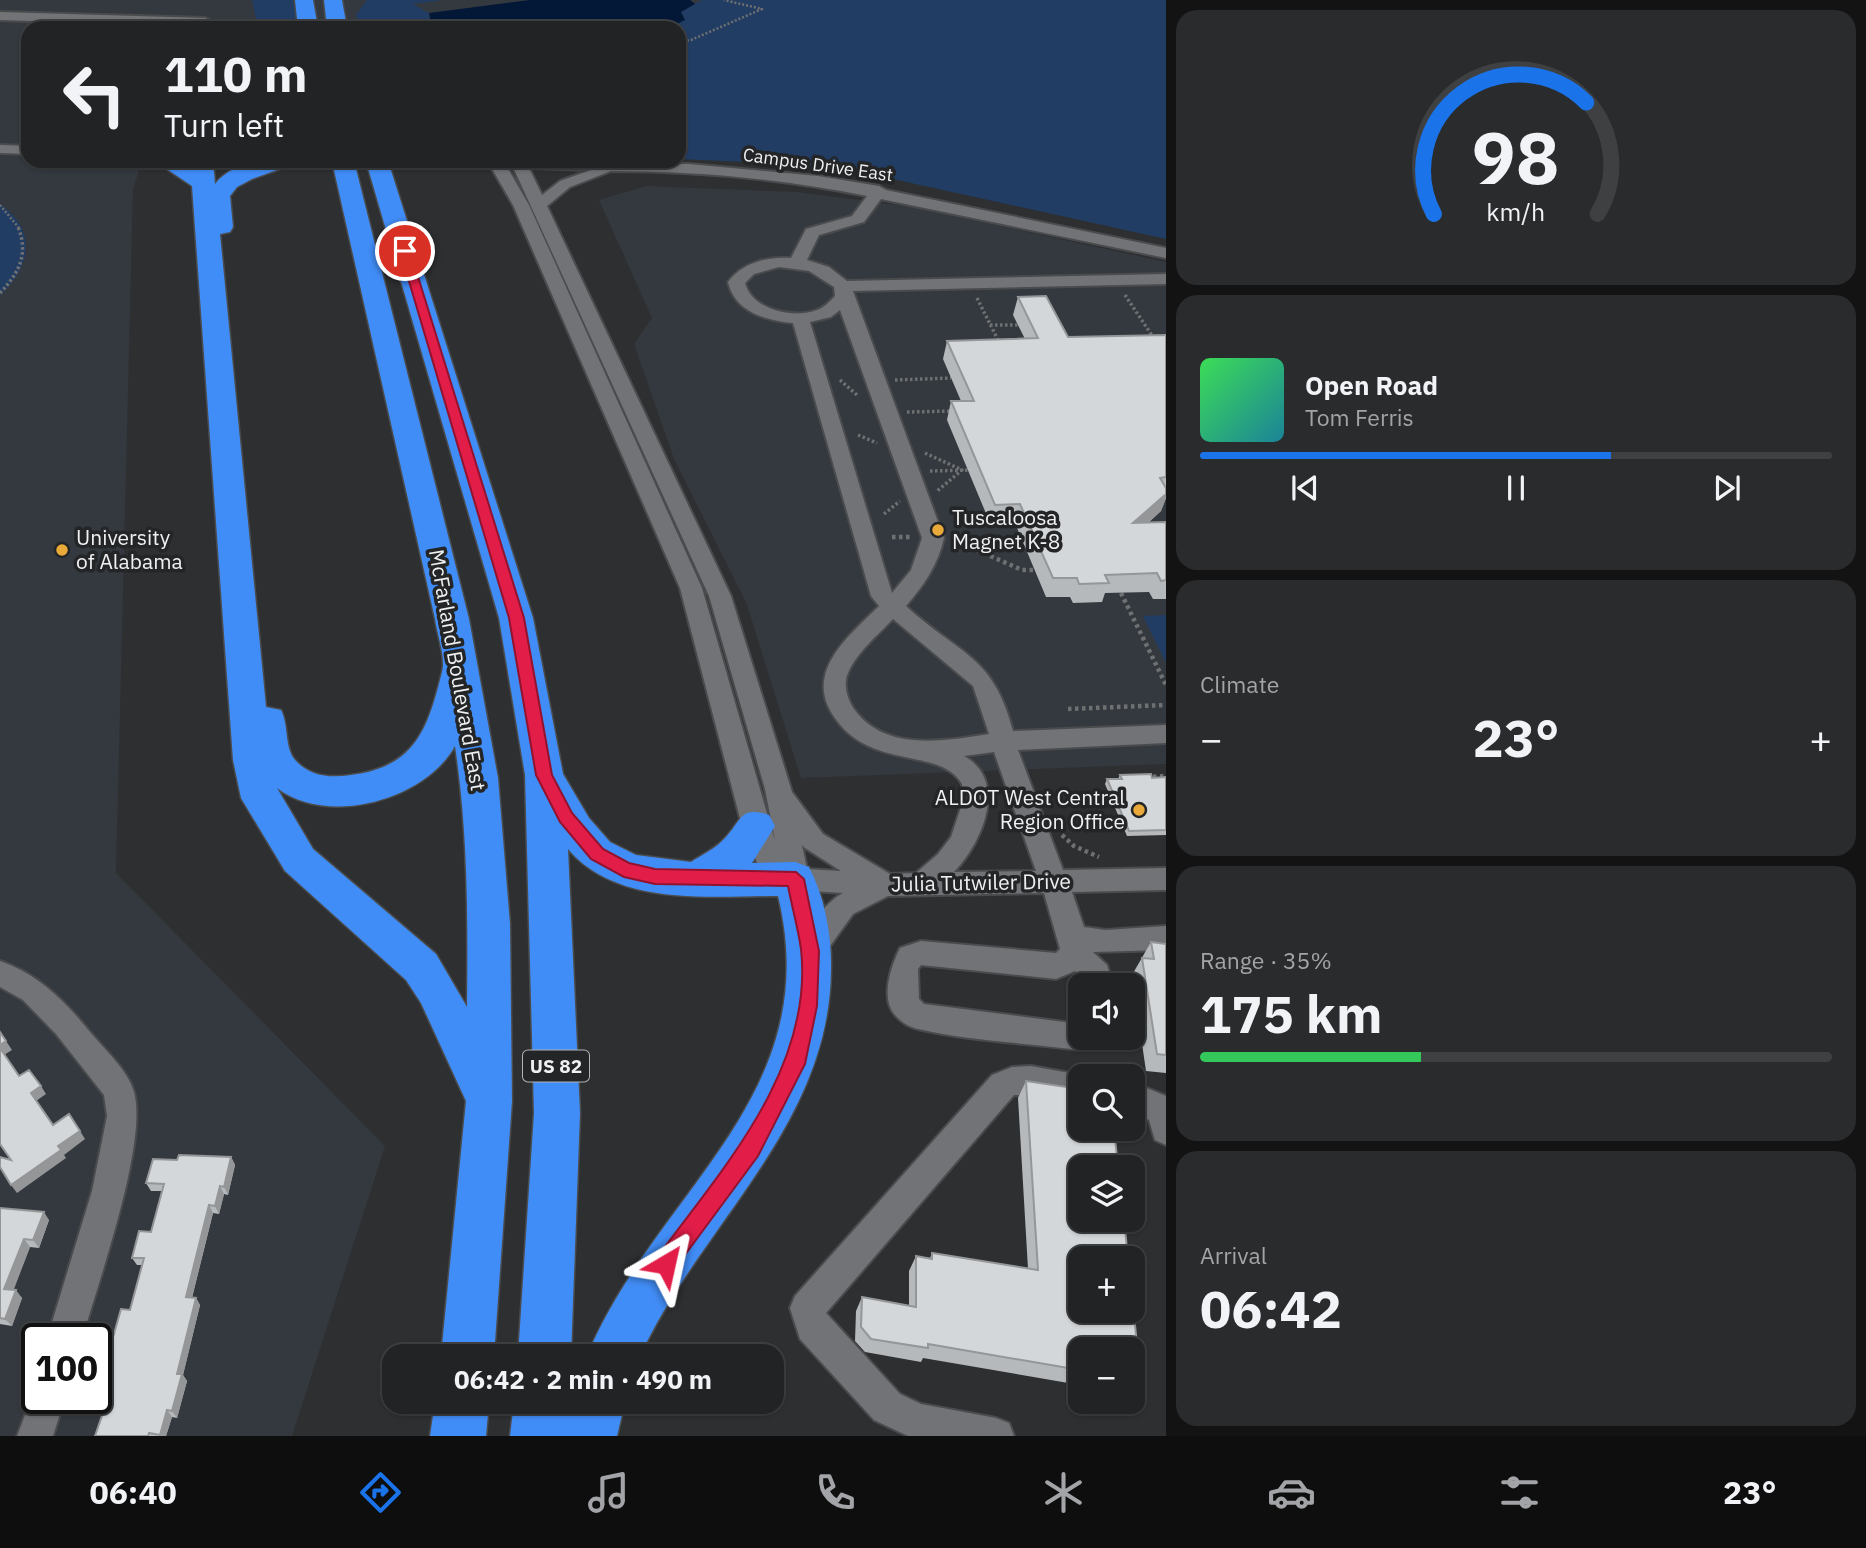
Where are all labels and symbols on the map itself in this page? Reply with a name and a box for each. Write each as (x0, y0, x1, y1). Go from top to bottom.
street label: Campus Drive East (742, 143, 895, 186)
pin (375, 221, 435, 281)
place label: Tuscaloosa Magnet K-8 (952, 503, 1060, 555)
marker: Tuscaloosa Magnet K-8 (930, 522, 946, 538)
place label: University of Alabama (76, 523, 183, 575)
marker: University of Alabama (54, 542, 70, 558)
street label: McFarland Boulevard East (423, 547, 493, 793)
place label: ALDOT West Central Region Office (935, 783, 1125, 835)
marker: ALDOT West Central Region Office (1131, 802, 1147, 818)
street label: Julia Tutwiler Drive (891, 866, 1071, 898)
road number: US 82 (523, 1050, 589, 1082)
position arrow (629, 1227, 703, 1301)
speed limit sign: 100 (21, 1323, 112, 1414)

